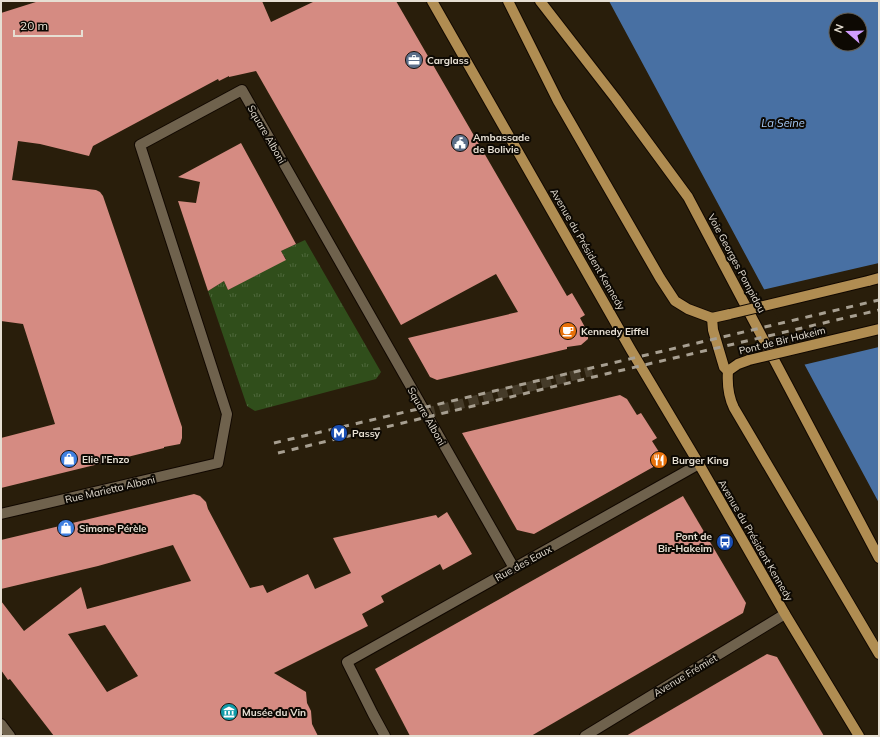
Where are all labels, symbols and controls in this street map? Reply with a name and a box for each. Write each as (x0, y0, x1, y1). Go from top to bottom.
scale bar (14, 12, 82, 38)
north arrow (828, 12, 868, 52)
text: 20 m (20, 18, 48, 33)
text: N (831, 22, 847, 35)
office icon: Carglass (404, 50, 424, 70)
place label: Carglass (427, 54, 469, 67)
street label: Square Alboni (245, 103, 289, 166)
water label: La Seine (761, 116, 805, 130)
place label: Ambassade de Bolivie (473, 131, 530, 156)
public building icon: Ambassade de Bolivie (450, 133, 470, 153)
street label: Avenue du Président Kennedy (547, 186, 628, 313)
street label: Voie Georges Pompidou (705, 212, 768, 315)
cafe icon: Kennedy Eiffel (558, 321, 578, 341)
street label: Pont de Bir Hakeim (737, 323, 827, 358)
place label: Kennedy Eiffel (581, 325, 649, 338)
street label: Square Alboni (405, 385, 449, 448)
metro station icon: Passy (329, 423, 349, 443)
place label: Passy (352, 427, 381, 440)
shop icon: Elie l’Enzo (59, 449, 79, 469)
restaurant icon: Burger King (649, 450, 669, 470)
place label: Elie l’Enzo (82, 453, 130, 466)
place label: Burger King (672, 454, 729, 467)
street label: Rue Marietta Alboni (64, 473, 156, 506)
street label: Avenue du Président Kennedy (715, 477, 796, 604)
shop icon: Simone Pérèle (56, 518, 76, 538)
place label: Simone Pérèle (79, 522, 147, 535)
place label: Pont de Bir-Hakeim (658, 530, 713, 555)
bus stop icon: Pont de Bir-Hakeim (715, 532, 735, 552)
street label: Rue des Eaux (493, 542, 554, 584)
street label: Avenue Frémiet (651, 651, 720, 700)
museum icon: Musée du Vin (219, 702, 239, 722)
place label: Musée du Vin (242, 706, 306, 719)

